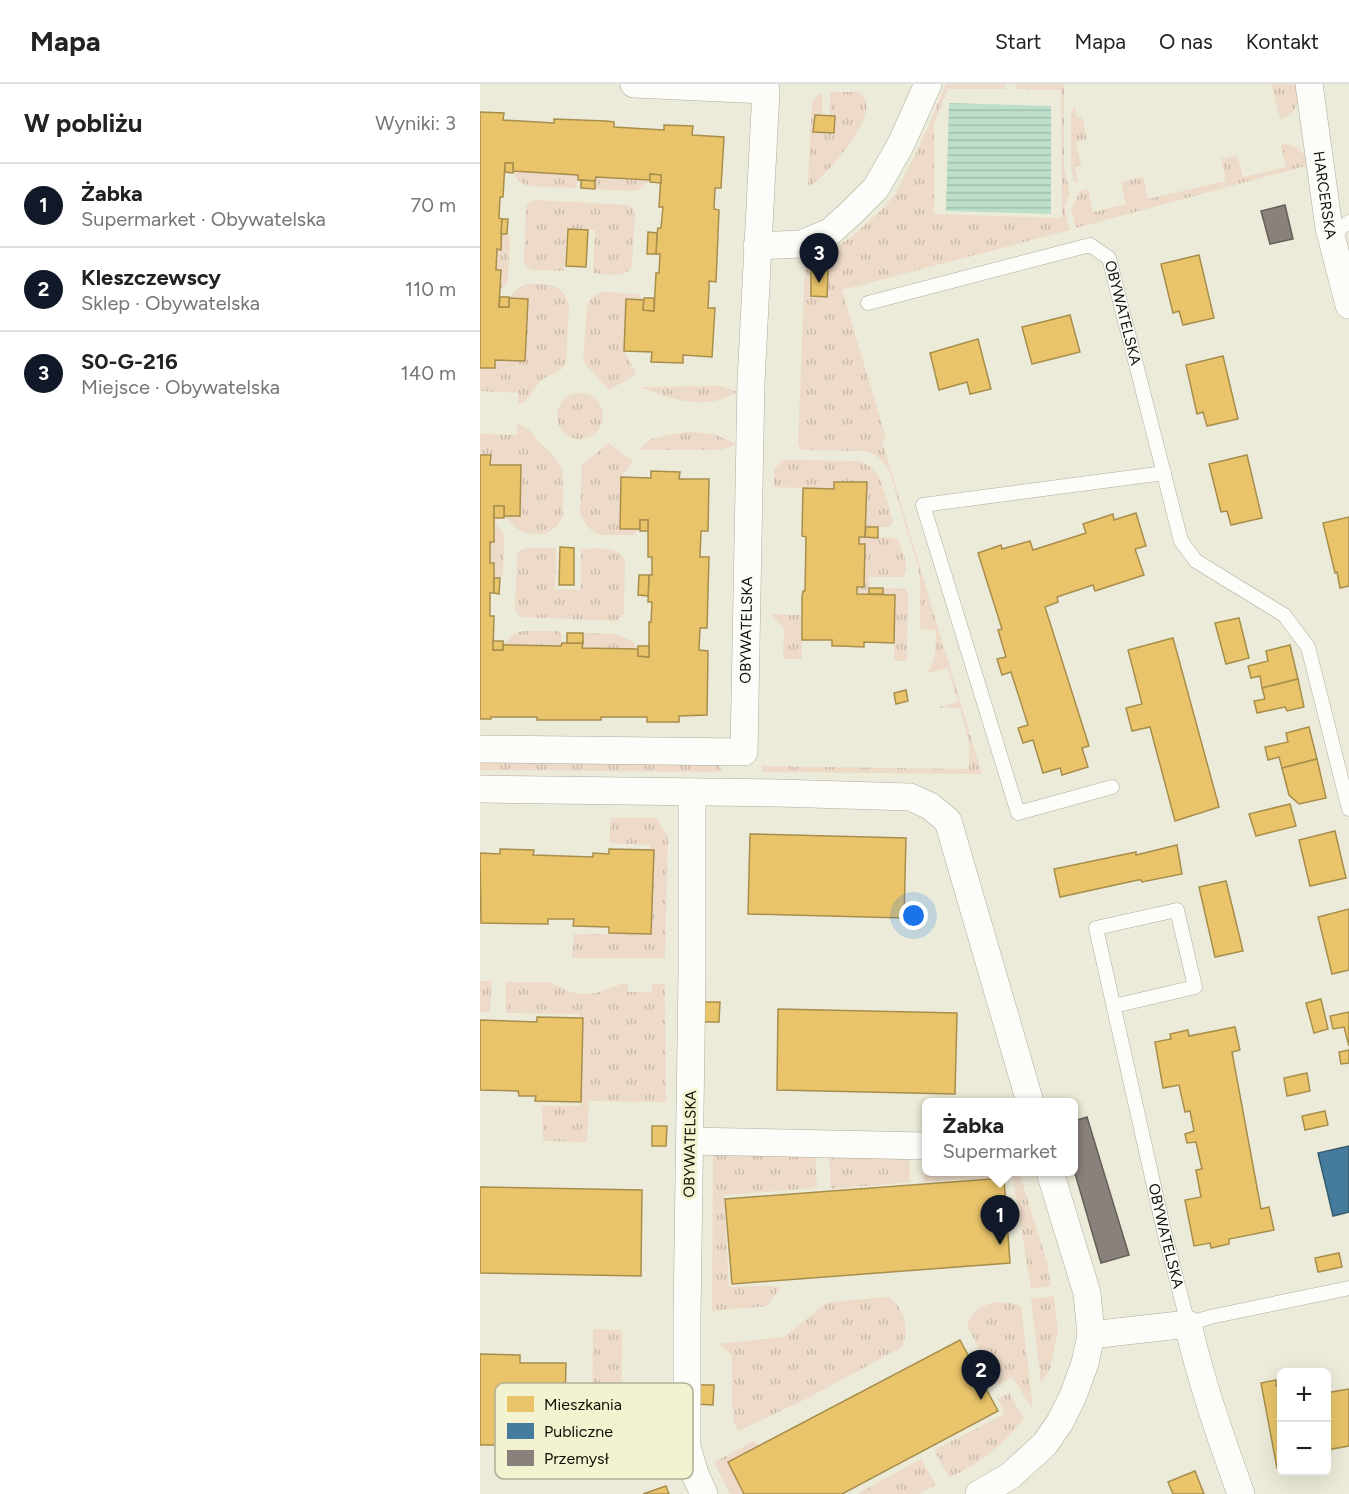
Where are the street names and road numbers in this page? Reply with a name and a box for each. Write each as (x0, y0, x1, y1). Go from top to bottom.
street label: HARCERSKA (1309, 150, 1340, 241)
street label: OBYWATELSKA (1101, 259, 1145, 367)
street label: OBYWATELSKA (736, 576, 756, 684)
street label: OBYWATELSKA (680, 1090, 700, 1198)
street label: OBYWATELSKA (1145, 1182, 1187, 1290)

